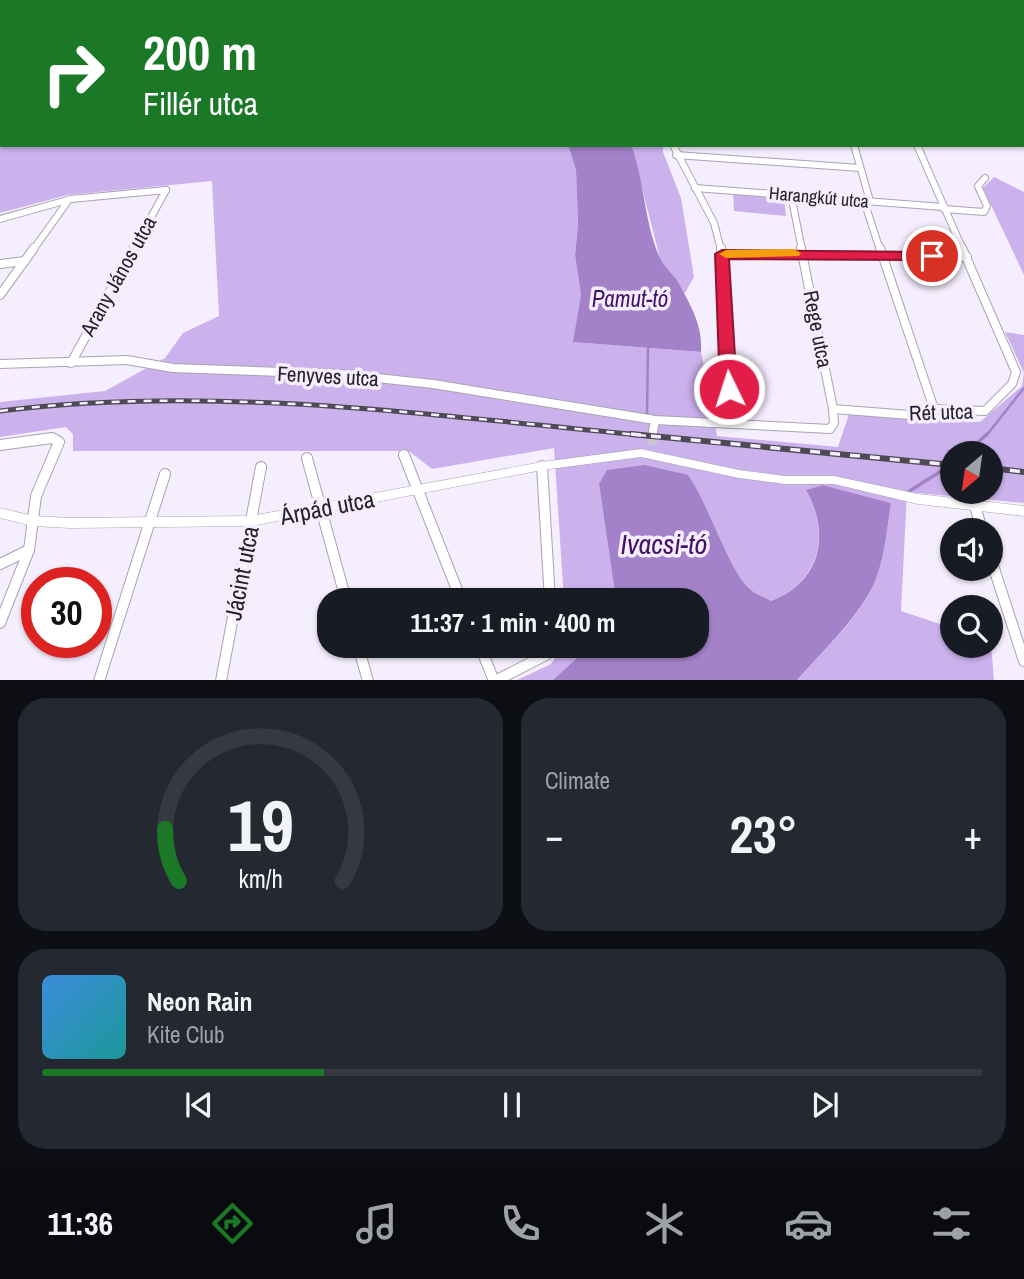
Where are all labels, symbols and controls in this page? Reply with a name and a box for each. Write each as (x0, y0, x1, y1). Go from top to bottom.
text: 200 m (143, 19, 257, 85)
icon: right (28, 28, 119, 119)
text: Fillér utca (143, 82, 258, 125)
street label: Harangkút utca (768, 180, 870, 214)
street label: Arany János utca (73, 210, 163, 342)
pin (902, 226, 962, 286)
icon: arrive (913, 237, 951, 275)
water label: Pamut-tó (592, 283, 668, 314)
street label: Rege utca (796, 288, 840, 371)
position arrow (692, 352, 766, 426)
street label: Fenyves utca (277, 359, 380, 393)
street label: Rét utca (908, 396, 974, 428)
north arrow (940, 441, 1003, 504)
map controls (940, 441, 1003, 658)
street label: Árpád utca (276, 482, 377, 532)
button: sound (940, 518, 1003, 581)
street label: Jácint utca (216, 523, 266, 623)
water label: Ivacsi-tó (621, 525, 707, 563)
speed limit sign: 30 (21, 567, 112, 658)
button: search (940, 595, 1003, 658)
text: 11:37 · 1 min · 400 m (410, 605, 616, 640)
text: Climate (545, 765, 610, 796)
text: 19 (227, 776, 294, 874)
text: 23° (729, 799, 798, 869)
text: − (545, 810, 563, 861)
text: + (964, 810, 982, 861)
text: km/h (238, 861, 283, 895)
text: Neon Rain (147, 984, 252, 1019)
text: Kite Club (147, 1019, 225, 1050)
icon: previous (180, 1086, 218, 1124)
icon: pause (493, 1086, 531, 1124)
icon: next (806, 1086, 844, 1124)
icon: directions (208, 1199, 257, 1248)
icon: music (352, 1199, 401, 1248)
icon: phone (496, 1199, 545, 1248)
icon: climate (640, 1199, 689, 1248)
icon: car (784, 1199, 833, 1248)
icon: filters (927, 1199, 976, 1248)
text: 11:36 (47, 1202, 113, 1245)

